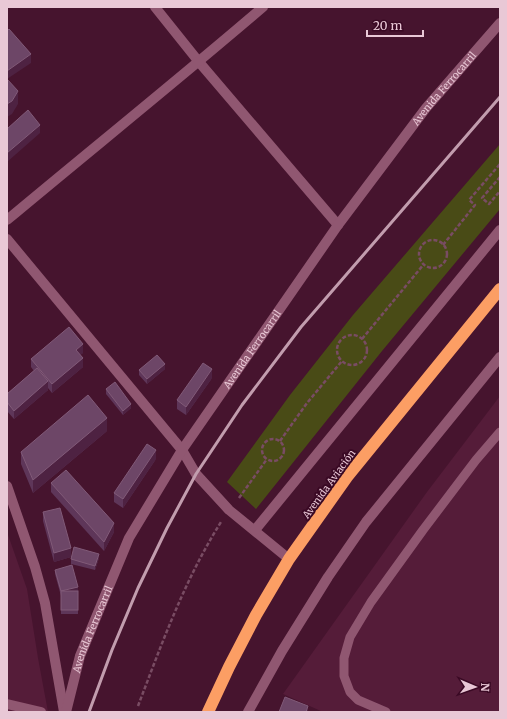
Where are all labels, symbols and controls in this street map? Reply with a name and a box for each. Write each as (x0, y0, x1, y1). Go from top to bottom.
scale bar (367, 12, 423, 38)
text: 20 m (373, 18, 402, 33)
street label: Avenida Ferrocarril (408, 49, 479, 128)
street label: Avenida Ferrocarril (220, 307, 284, 392)
street label: Avenida Aviación (299, 447, 359, 522)
street label: Avenida Ferrocarril (69, 584, 115, 675)
north arrow (455, 667, 495, 707)
text: N (478, 683, 492, 692)

